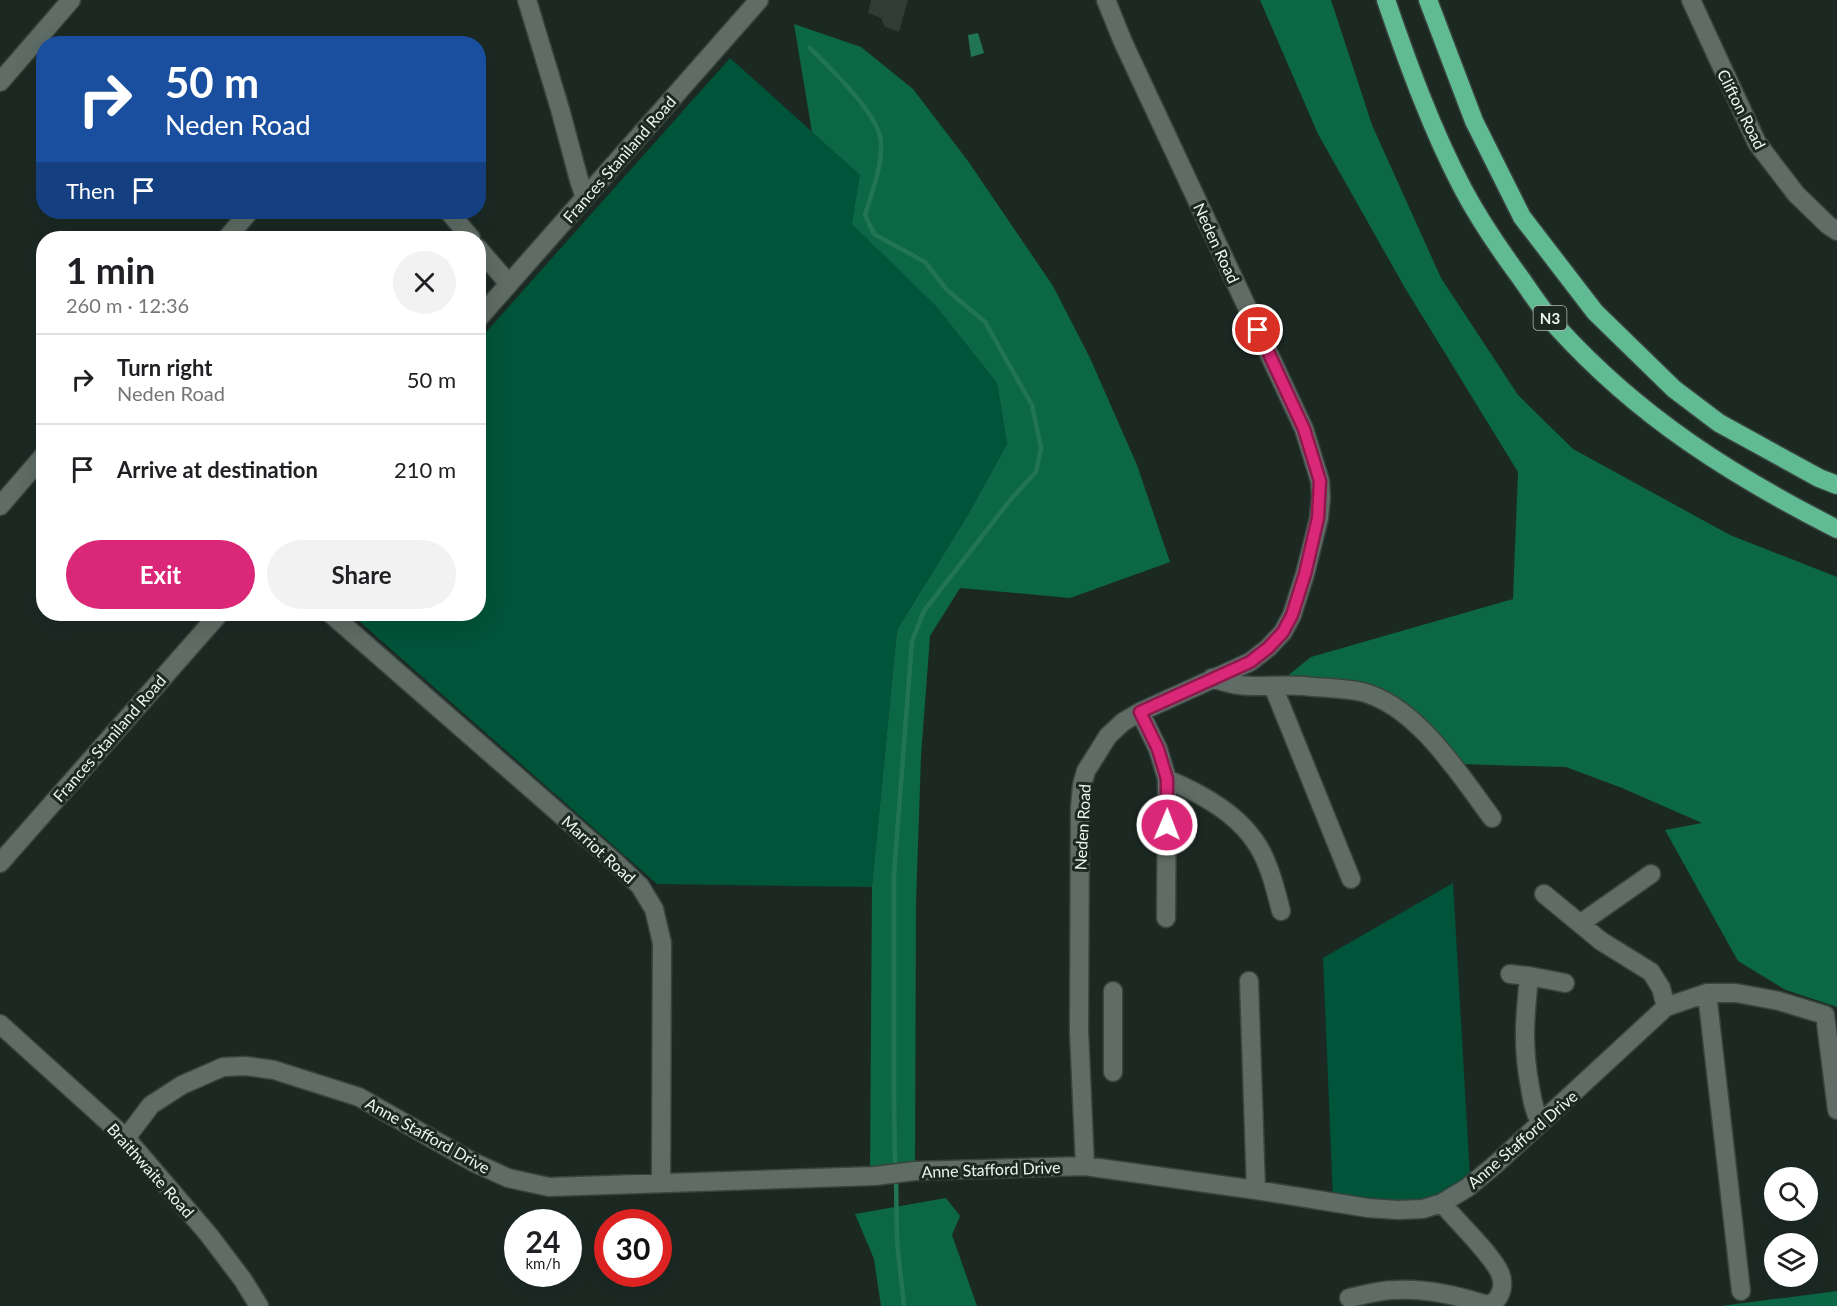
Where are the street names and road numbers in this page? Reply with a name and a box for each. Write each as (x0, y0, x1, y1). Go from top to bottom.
street label: Clifton Road (1714, 66, 1770, 152)
street label: Frances Staniland Road (559, 92, 679, 226)
street label: Neden Road (1190, 200, 1244, 286)
road number: N3 (1534, 306, 1566, 330)
street label: Frances Staniland Road (49, 671, 169, 805)
street label: Neden Road (1070, 783, 1094, 871)
street label: Marriot Road (558, 811, 640, 887)
street label: Anne Stafford Drive (1463, 1086, 1581, 1192)
street label: Anne Stafford Drive (362, 1093, 494, 1177)
street label: Braithwaite Road (104, 1119, 198, 1221)
street label: Anne Stafford Drive (921, 1157, 1061, 1181)

